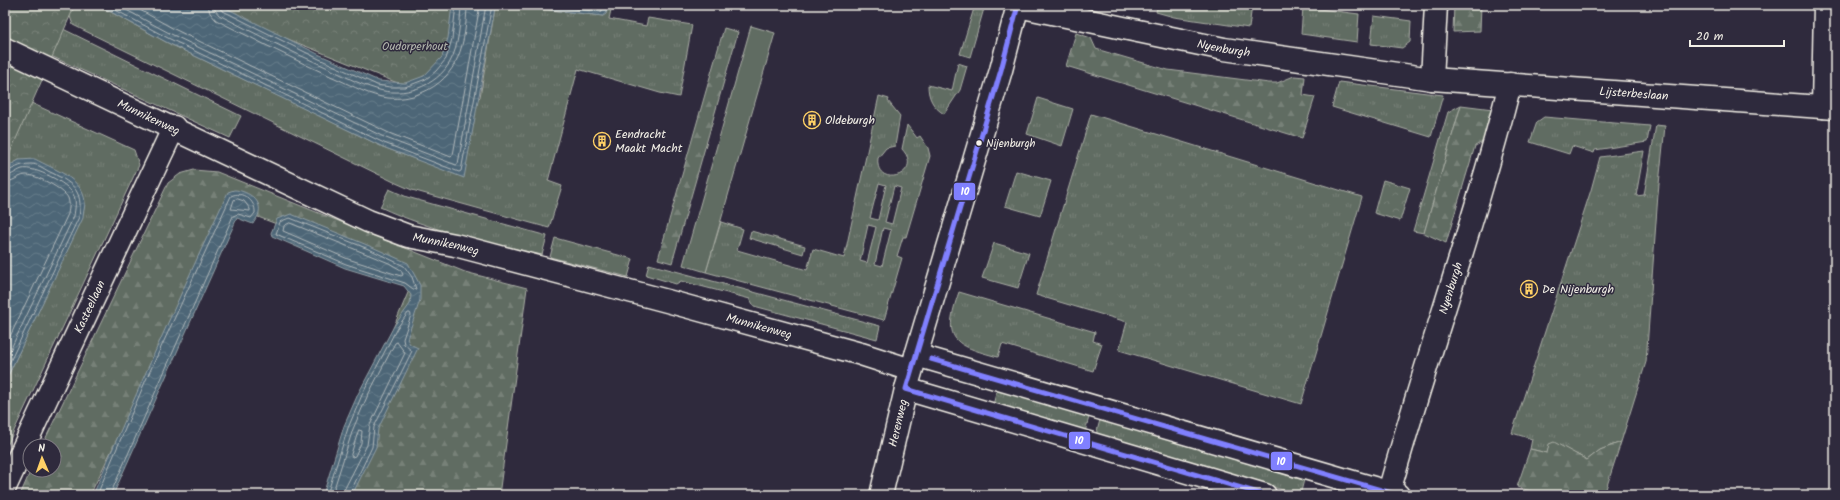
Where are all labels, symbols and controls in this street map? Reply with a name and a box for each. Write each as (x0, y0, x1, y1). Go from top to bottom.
scale bar (1690, 22, 1784, 48)
text: 20 m (1696, 27, 1724, 46)
street label: Nyenburgh (1195, 35, 1251, 63)
park label: Oudorperhout (382, 37, 448, 56)
street label: Lijsterbeslaan (1599, 82, 1669, 106)
street label: Munnikenweg (114, 94, 183, 141)
building icon: Oldeburgh (802, 110, 822, 130)
place label: Oldeburgh (825, 111, 875, 130)
place label: Eendracht Maakt Macht (615, 125, 683, 158)
building icon: Eendracht Maakt Macht (592, 131, 612, 151)
place label: Nijenburgh (986, 135, 1036, 153)
marker: Nijenburgh (974, 138, 984, 148)
line badge: 10 (953, 182, 976, 201)
text: 10 (961, 183, 970, 201)
street label: Munnikenweg (411, 228, 481, 261)
street label: Nyenburgh (1434, 260, 1468, 317)
street label: Kasteellaan (69, 277, 111, 337)
building icon: De Nijenburgh (1519, 279, 1539, 299)
place label: De Nijenburgh (1542, 280, 1614, 299)
street label: Munnikenweg (724, 309, 794, 345)
street label: Herenweg (884, 397, 913, 449)
line badge: 10 (1068, 431, 1091, 450)
text: 10 (1075, 432, 1084, 450)
north arrow (22, 438, 62, 478)
text: N (38, 440, 46, 458)
line badge: 10 (1270, 451, 1293, 471)
text: 10 (1277, 453, 1286, 471)

